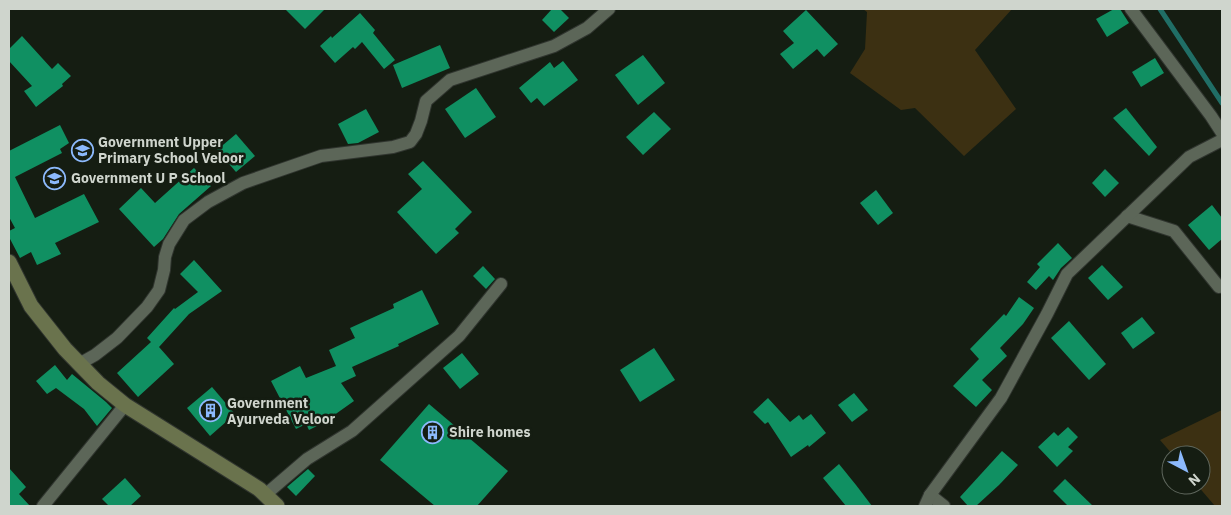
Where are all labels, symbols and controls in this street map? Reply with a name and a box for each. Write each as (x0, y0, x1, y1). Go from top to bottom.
place label: Government Upper Primary School Veloor (98, 133, 244, 167)
school or university icon: Government Upper Primary School Veloor (70, 138, 94, 162)
school or university icon: Government U P School (43, 166, 67, 190)
place label: Government U P School (71, 169, 225, 187)
place label: Government Ayurveda Veloor (227, 394, 336, 428)
building icon: Government Ayurveda Veloor (199, 399, 223, 423)
building icon: Shire homes (421, 420, 445, 444)
place label: Shire homes (449, 423, 531, 441)
north arrow (1161, 445, 1211, 495)
text: N (1185, 470, 1204, 490)

